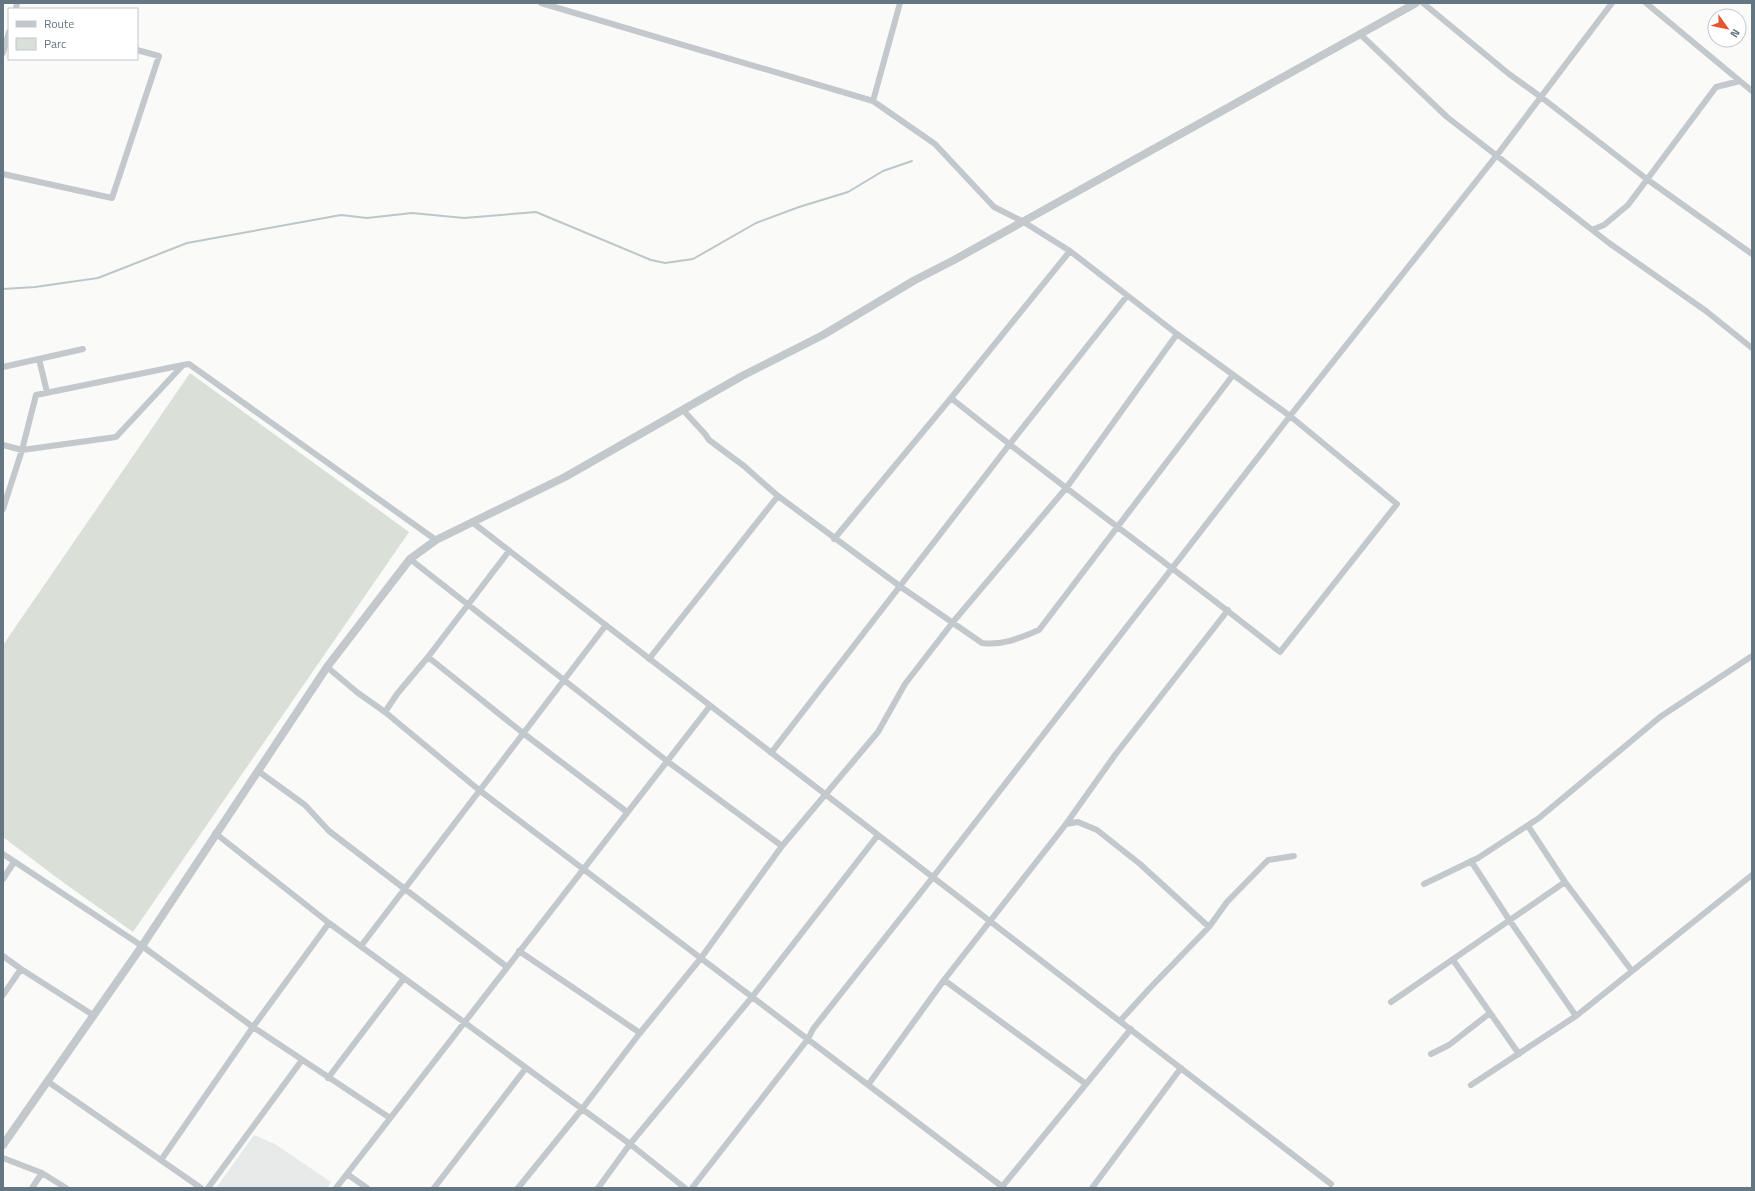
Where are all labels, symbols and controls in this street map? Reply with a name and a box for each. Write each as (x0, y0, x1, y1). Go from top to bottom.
legend (8, 8, 138, 60)
north arrow (1707, 8, 1747, 48)
text: Route (44, 14, 74, 33)
text: N (1727, 26, 1744, 41)
text: Parc (44, 34, 66, 53)

